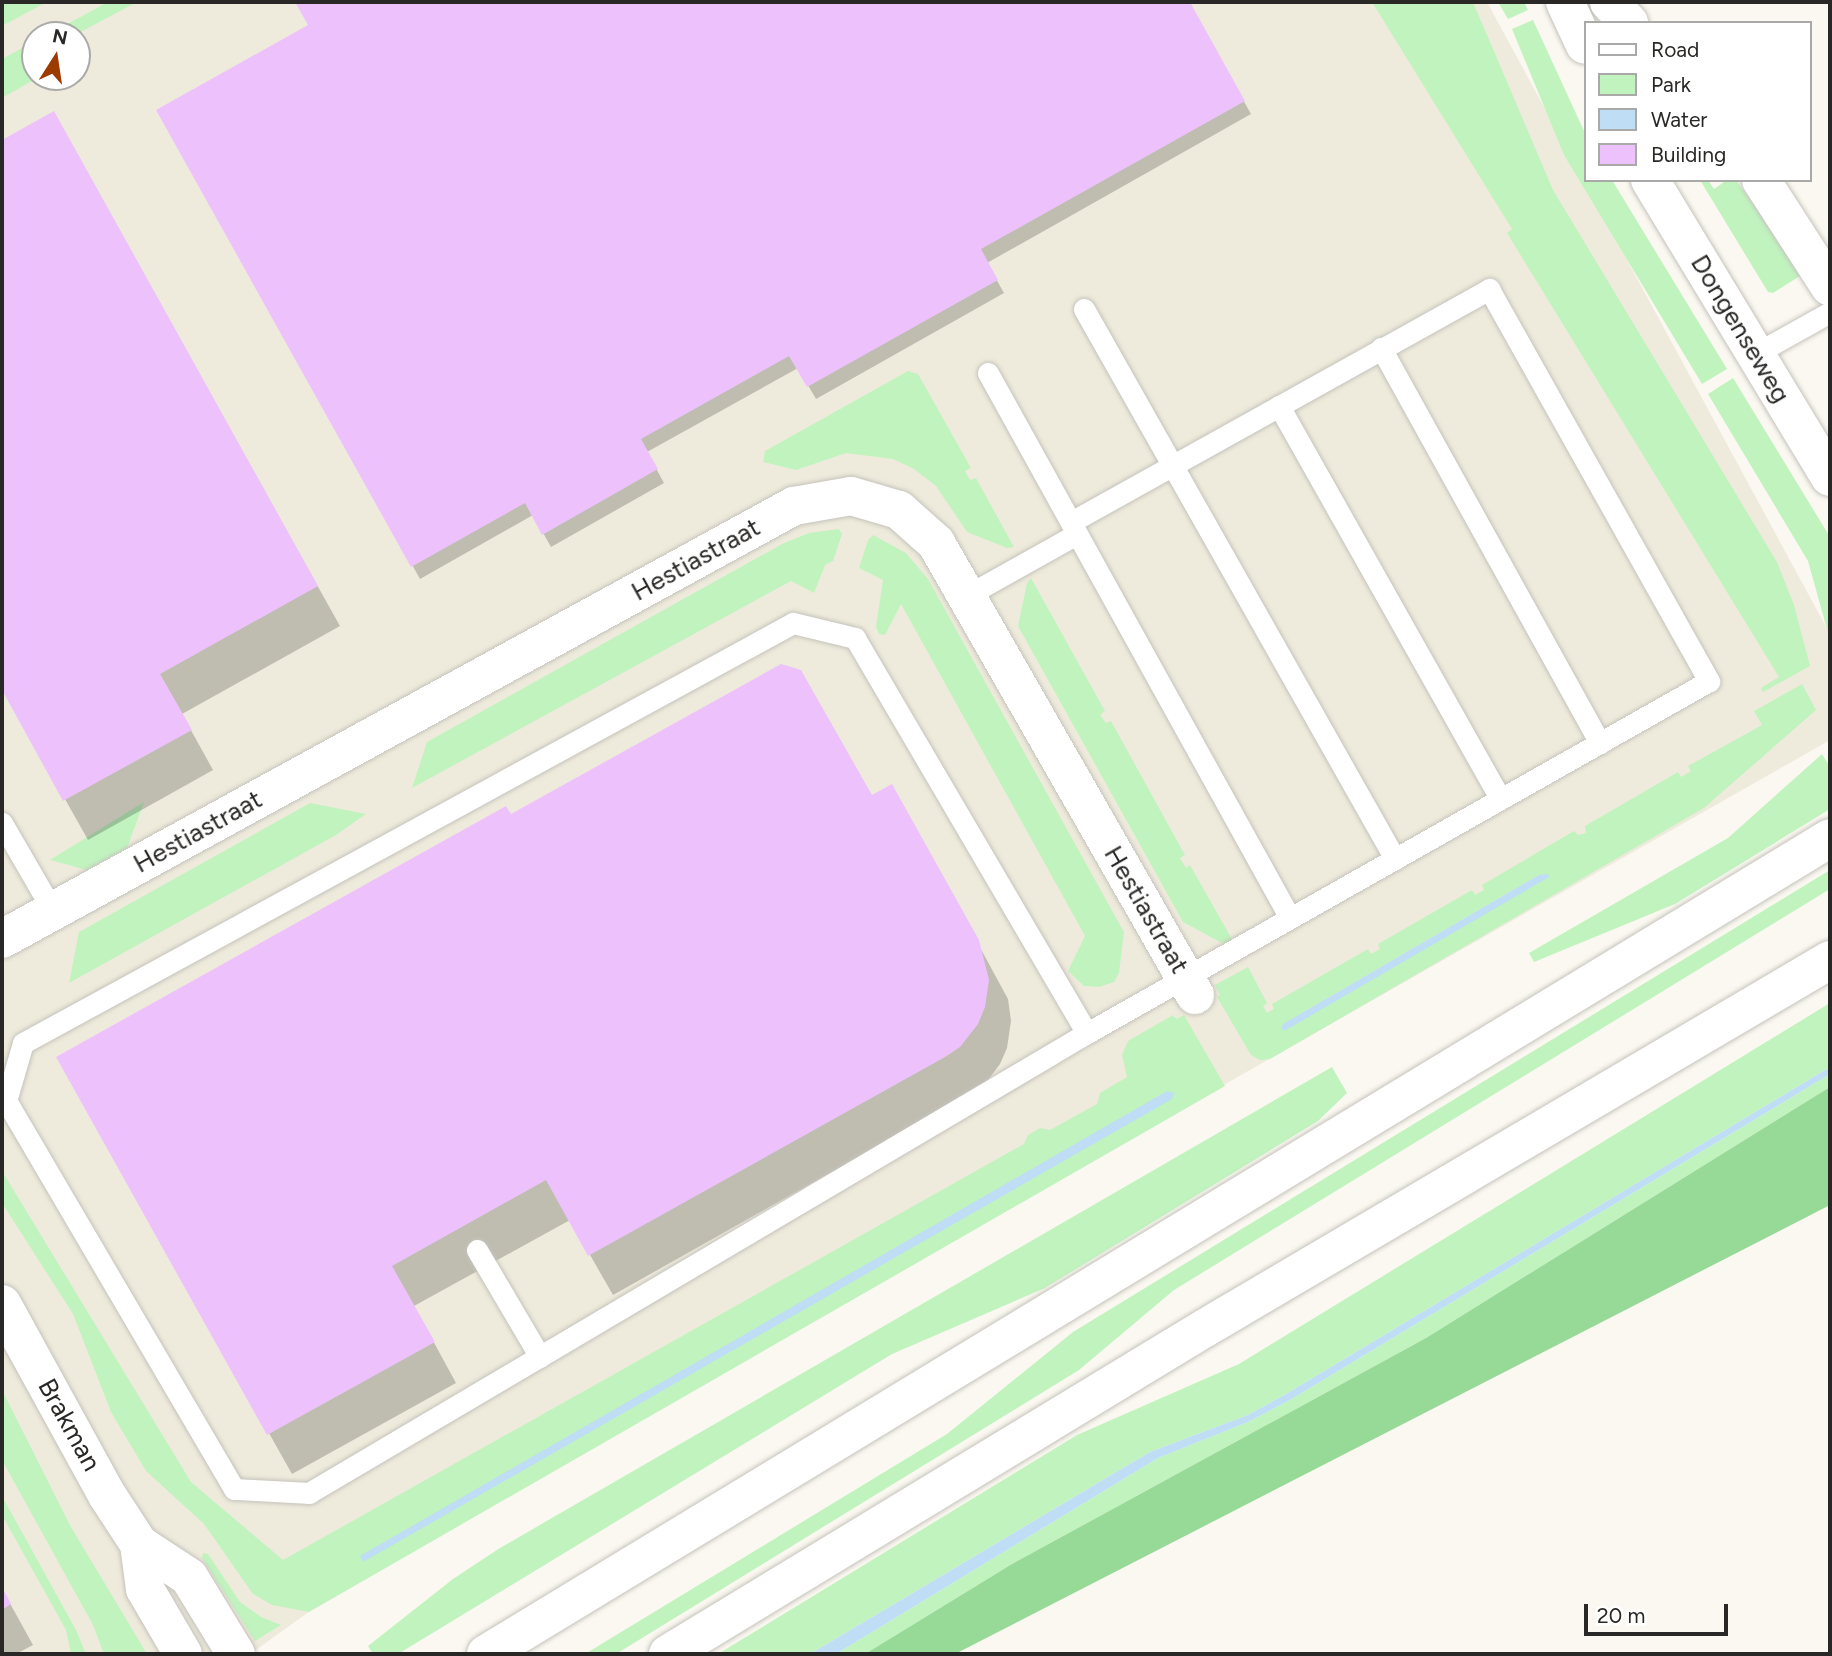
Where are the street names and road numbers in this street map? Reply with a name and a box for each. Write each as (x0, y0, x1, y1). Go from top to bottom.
street label: Dongenseweg (1684, 249, 1796, 409)
street label: Hestiastraat (626, 512, 766, 608)
street label: Hestiastraat (128, 784, 268, 880)
street label: Hestiastraat (1097, 841, 1195, 979)
street label: Brakman (31, 1374, 107, 1476)

